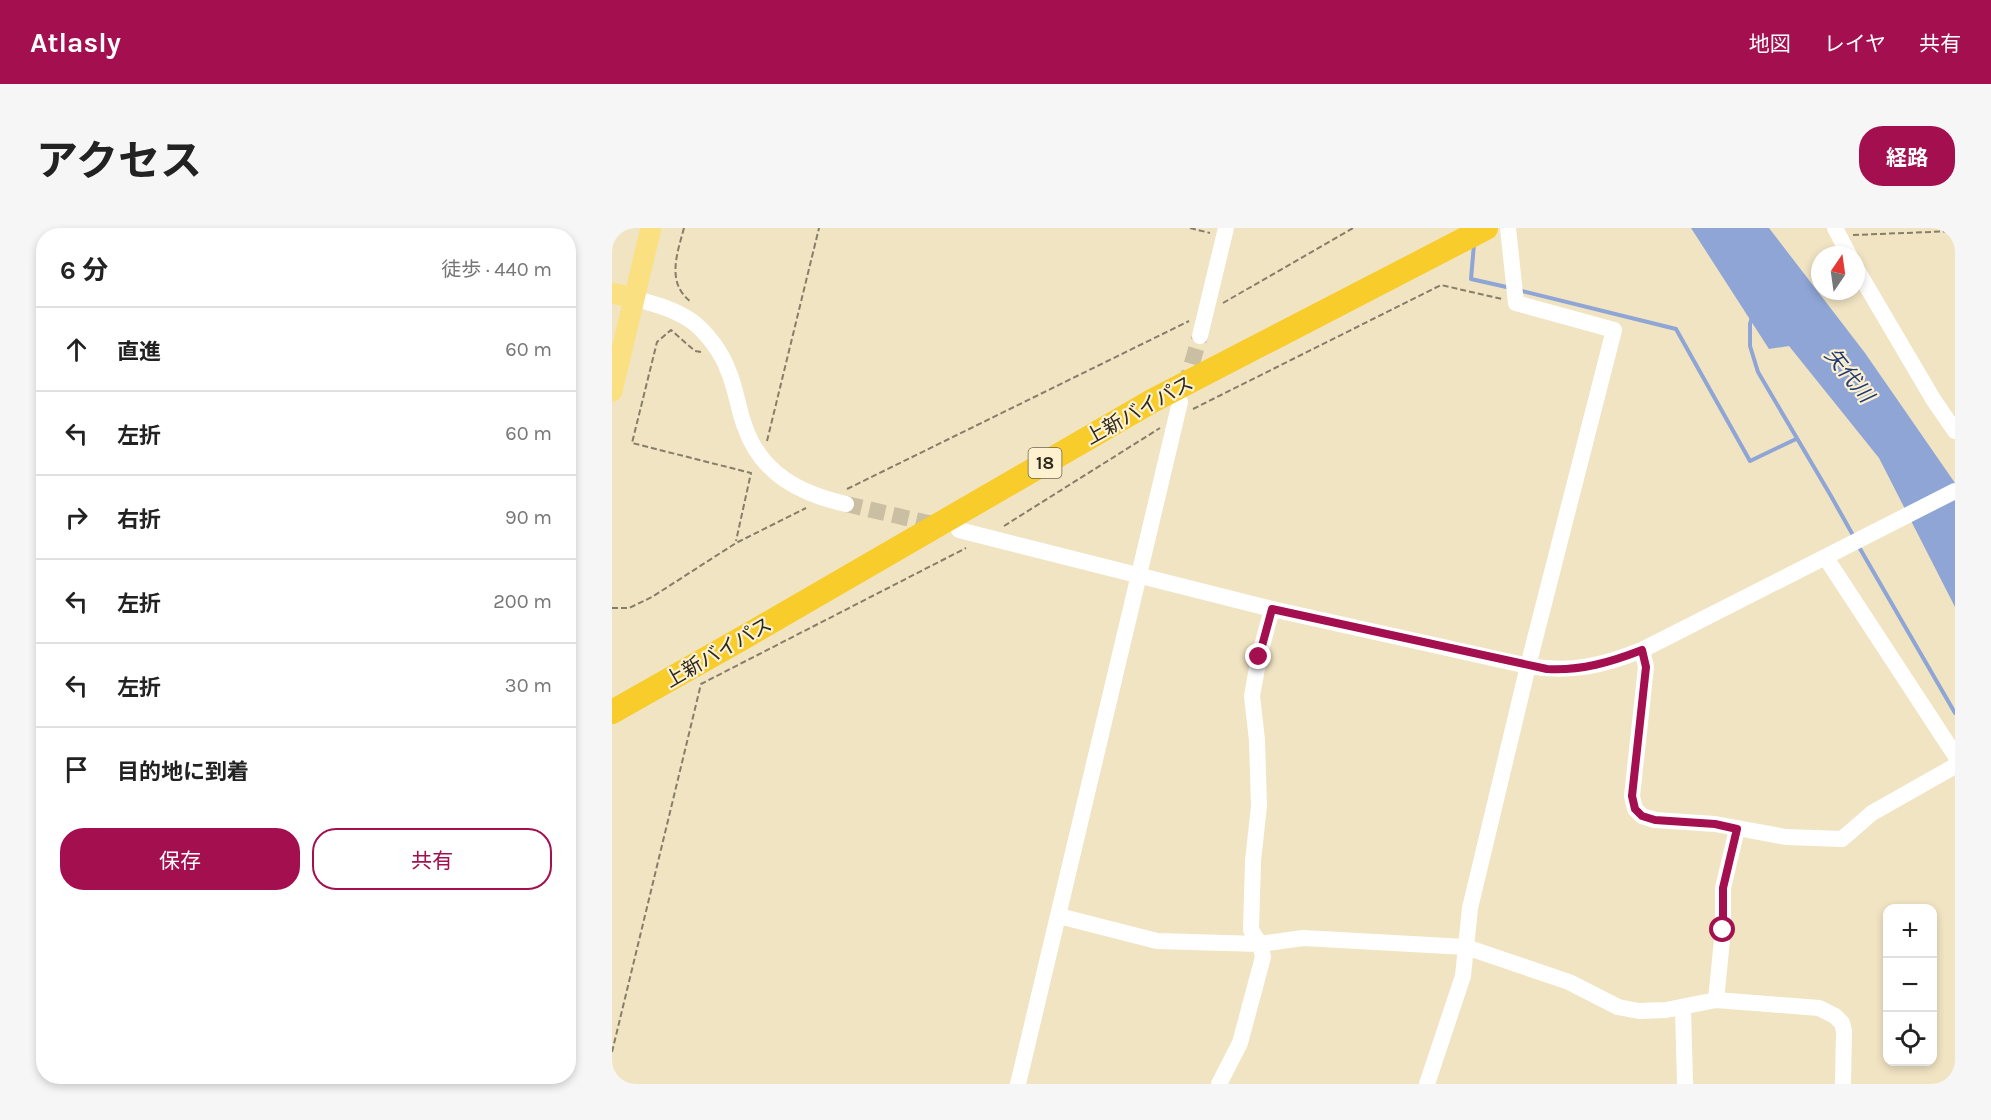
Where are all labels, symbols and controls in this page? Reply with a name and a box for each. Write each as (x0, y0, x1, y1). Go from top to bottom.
text: Atlasly (30, 26, 121, 59)
text: 地図 (1749, 32, 1791, 56)
text: レイヤ (1824, 32, 1886, 56)
text: 共有 (1919, 32, 1961, 56)
button: 経路 (1859, 126, 1955, 186)
text: アクセス (36, 136, 202, 186)
north arrow (1811, 246, 1865, 300)
text: 6 分 (60, 255, 108, 286)
text: 徒歩 · 440 m (441, 258, 552, 281)
icon: ahead (60, 333, 93, 366)
text: 60 m (505, 338, 552, 361)
text: 直進 (117, 339, 161, 365)
water label: 矢代川 (1820, 343, 1879, 409)
street label: 上新バイパス (1081, 371, 1197, 449)
icon: left (60, 417, 93, 450)
text: 60 m (505, 422, 552, 445)
text: 左折 (117, 423, 161, 449)
road number: 18 (1028, 448, 1062, 478)
icon: right (60, 501, 93, 534)
text: 90 m (505, 506, 552, 529)
text: 右折 (117, 507, 161, 533)
icon: left (60, 585, 93, 618)
text: 200 m (493, 590, 552, 613)
text: 左折 (117, 591, 161, 617)
street label: 上新バイパス (661, 613, 776, 692)
route end (1245, 643, 1271, 669)
icon: left (60, 669, 93, 702)
text: 30 m (505, 674, 552, 697)
text: 左折 (117, 675, 161, 701)
icon: arrive (60, 753, 93, 786)
text: 目的地に到着 (117, 759, 249, 785)
button: 保存 (60, 828, 300, 890)
button: 共有 (312, 828, 552, 890)
map controls (1883, 904, 1937, 1066)
button: + (1883, 904, 1937, 958)
route start (1709, 916, 1735, 942)
button: − (1883, 958, 1937, 1012)
button: locate (1883, 1012, 1937, 1066)

